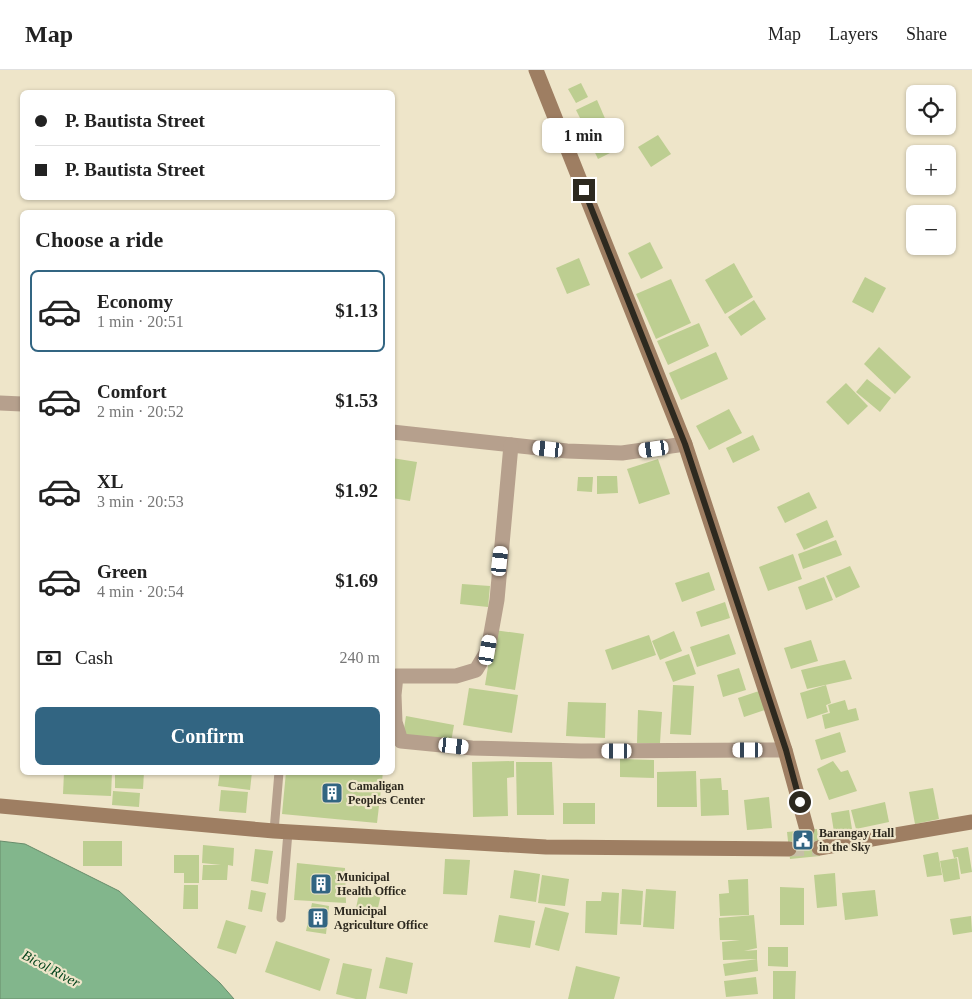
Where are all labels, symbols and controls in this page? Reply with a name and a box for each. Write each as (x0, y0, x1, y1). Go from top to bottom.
text: Map (25, 21, 73, 47)
text: Map (768, 24, 801, 44)
text: Layers (829, 24, 878, 44)
text: Share (906, 24, 947, 44)
map controls (906, 85, 956, 255)
button: locate (906, 85, 956, 135)
text: P. Bautista Street (65, 110, 205, 131)
callout: 1 min (543, 118, 625, 152)
text: 1 min (564, 127, 602, 144)
button: + (906, 145, 956, 195)
text: P. Bautista Street (65, 159, 205, 180)
route end (573, 179, 595, 201)
button: − (906, 205, 956, 255)
text: Choose a ride (35, 227, 163, 252)
icon: car (37, 289, 82, 334)
text: Economy (97, 291, 173, 312)
text: $1.13 (335, 300, 378, 321)
text: 1 min · 20:51 (97, 313, 184, 330)
icon: car (37, 379, 82, 424)
text: Comfort (97, 381, 167, 402)
text: $1.53 (335, 390, 378, 411)
text: 2 min · 20:52 (97, 403, 184, 420)
car (638, 439, 669, 459)
car (532, 440, 563, 458)
icon: car (37, 469, 82, 514)
text: XL (97, 471, 123, 492)
text: $1.92 (335, 480, 378, 501)
text: 3 min · 20:53 (97, 493, 184, 510)
car (490, 545, 509, 577)
icon: car (37, 559, 82, 604)
text: Green (97, 561, 147, 582)
text: $1.69 (335, 570, 378, 591)
text: 4 min · 20:54 (97, 583, 184, 600)
car (478, 634, 497, 666)
icon: cash (35, 644, 63, 672)
text: Cash (75, 647, 113, 668)
text: 240 m (340, 649, 380, 666)
button: Confirm (35, 707, 380, 765)
car (438, 737, 469, 755)
car (733, 743, 763, 758)
car (602, 744, 632, 759)
place label: Camaligan Peoples Center (348, 779, 426, 807)
building icon: Camaligan Peoples Center (320, 781, 344, 805)
route start (789, 791, 811, 813)
place label: Barangay Hall in the Sky (819, 826, 895, 854)
public building icon: Barangay Hall in the Sky (791, 828, 815, 852)
place label: Municipal Health Office (337, 870, 407, 898)
building icon: Municipal Health Office (309, 872, 333, 896)
place label: Municipal Agriculture Office (334, 904, 429, 932)
building icon: Municipal Agriculture Office (306, 906, 330, 930)
water label: Bicol River (20, 948, 83, 991)

